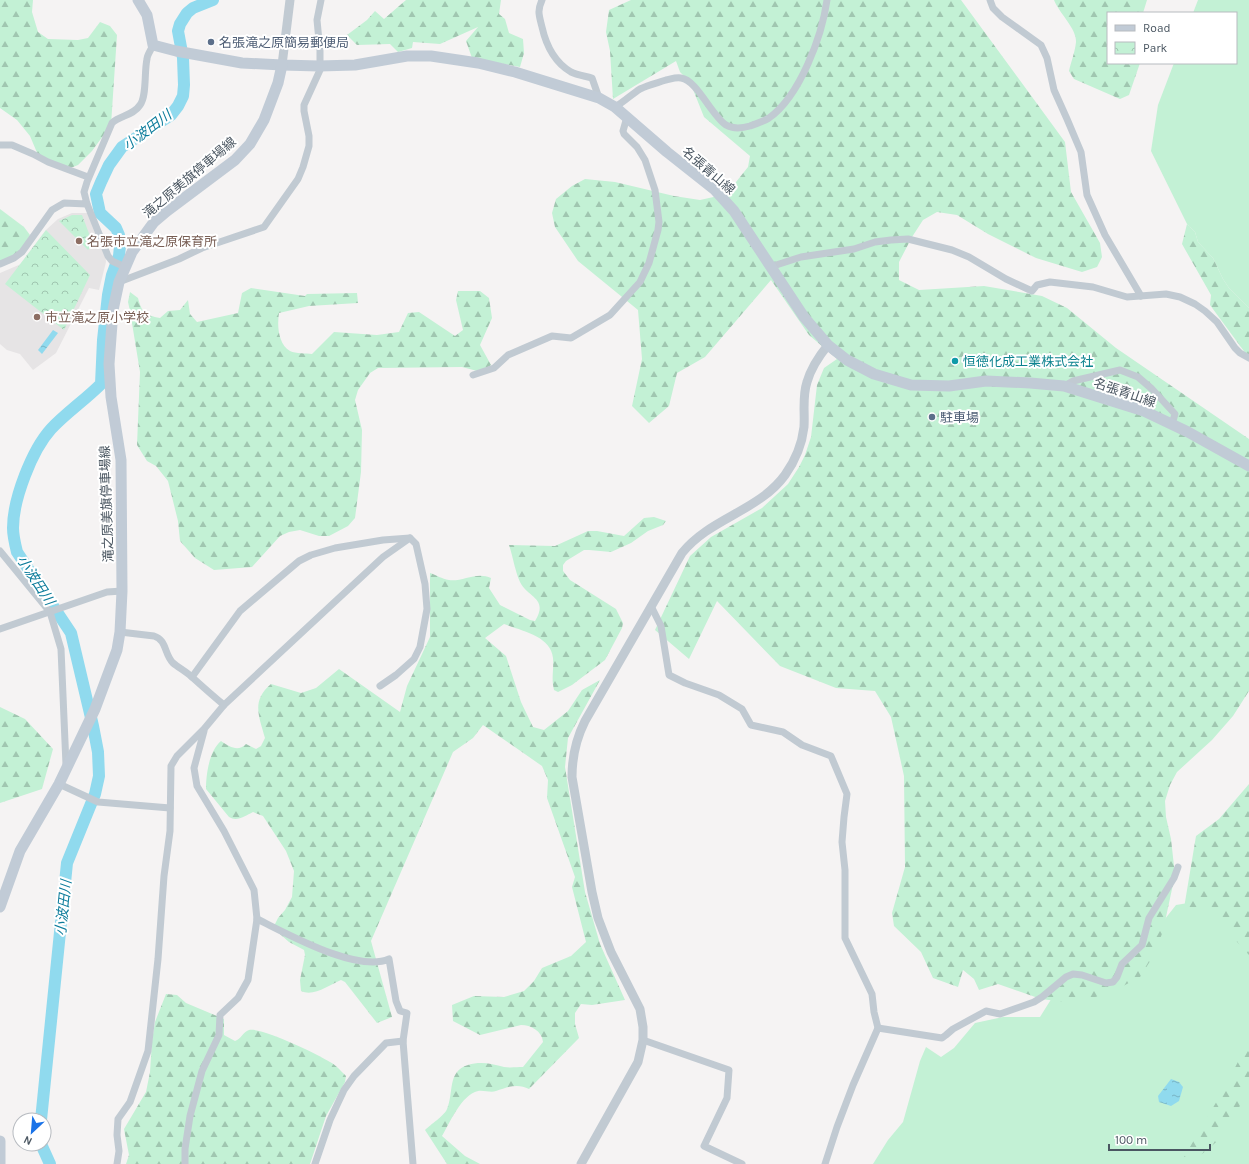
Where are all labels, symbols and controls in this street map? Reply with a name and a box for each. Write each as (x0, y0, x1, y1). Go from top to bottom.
legend (1107, 12, 1237, 64)
text: Road (1143, 21, 1171, 35)
place label: 名張滝之原簡易郵便局 (219, 35, 349, 50)
marker: 名張滝之原簡易郵便局 (206, 37, 216, 47)
text: Park (1143, 41, 1168, 55)
water label: 小波田川 (120, 106, 176, 154)
street label: 滝之原美旗停車場線 (140, 134, 239, 221)
street label: 名張青山線 (679, 143, 738, 197)
place label: 名張市立滝之原保育所 (87, 234, 217, 249)
marker: 名張市立滝之原保育所 (74, 236, 84, 246)
place label: 市立滝之原小学校 (45, 310, 149, 325)
marker: 市立滝之原小学校 (32, 312, 42, 322)
place label: 恒徳化成工業株式会社 (963, 354, 1093, 369)
marker: 恒徳化成工業株式会社 (950, 356, 960, 366)
street label: 名張青山線 (1092, 375, 1158, 410)
place label: 駐車場 (940, 410, 979, 425)
marker: 駐車場 (927, 412, 937, 422)
street label: 滝之原美旗停車場線 (97, 445, 116, 563)
water label: 小波田川 (13, 552, 59, 610)
water label: 小波田川 (52, 877, 75, 937)
north arrow (12, 1112, 52, 1152)
scale bar (1109, 1126, 1210, 1152)
text: N (21, 1133, 34, 1148)
text: 100 m (1115, 1133, 1147, 1147)

